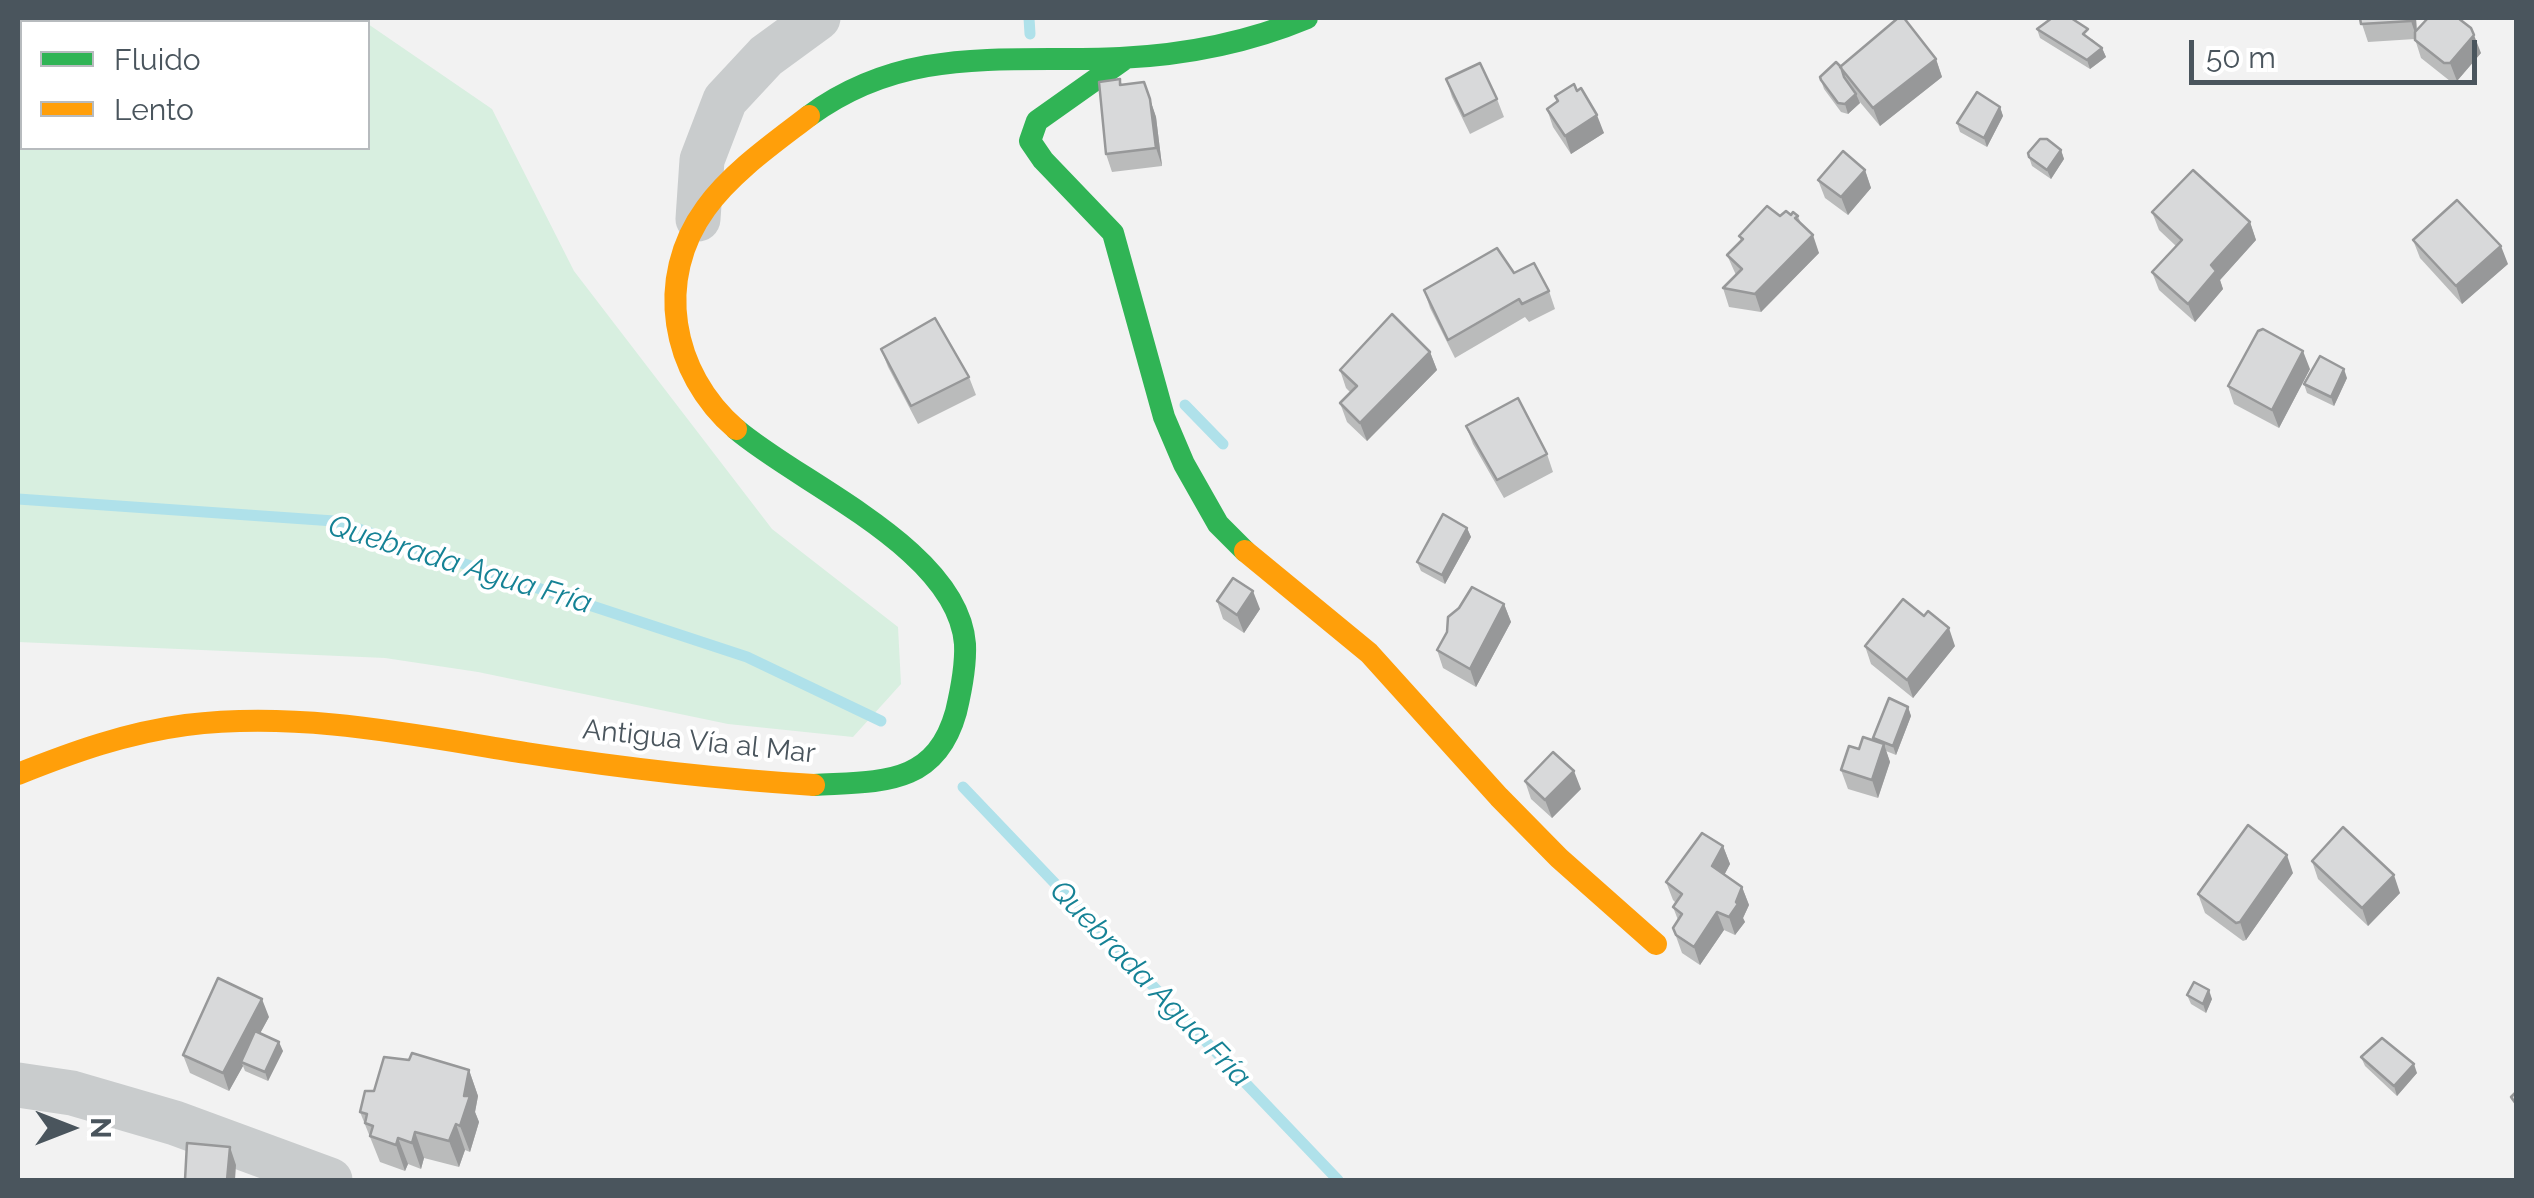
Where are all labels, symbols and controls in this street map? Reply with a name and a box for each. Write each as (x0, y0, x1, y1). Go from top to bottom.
legend (20, 20, 370, 150)
scale bar (2194, 20, 2482, 82)
text: 50 m (2206, 40, 2276, 75)
text: Fluido (114, 42, 201, 77)
text: Lento (114, 92, 194, 127)
water label: Quebrada Agua Fría (324, 508, 596, 622)
street label: Antigua Vía al Mar (581, 713, 817, 771)
water label: Quebrada Agua Fría (1042, 873, 1258, 1095)
north arrow (20, 1078, 120, 1178)
text: N (84, 1117, 117, 1139)

